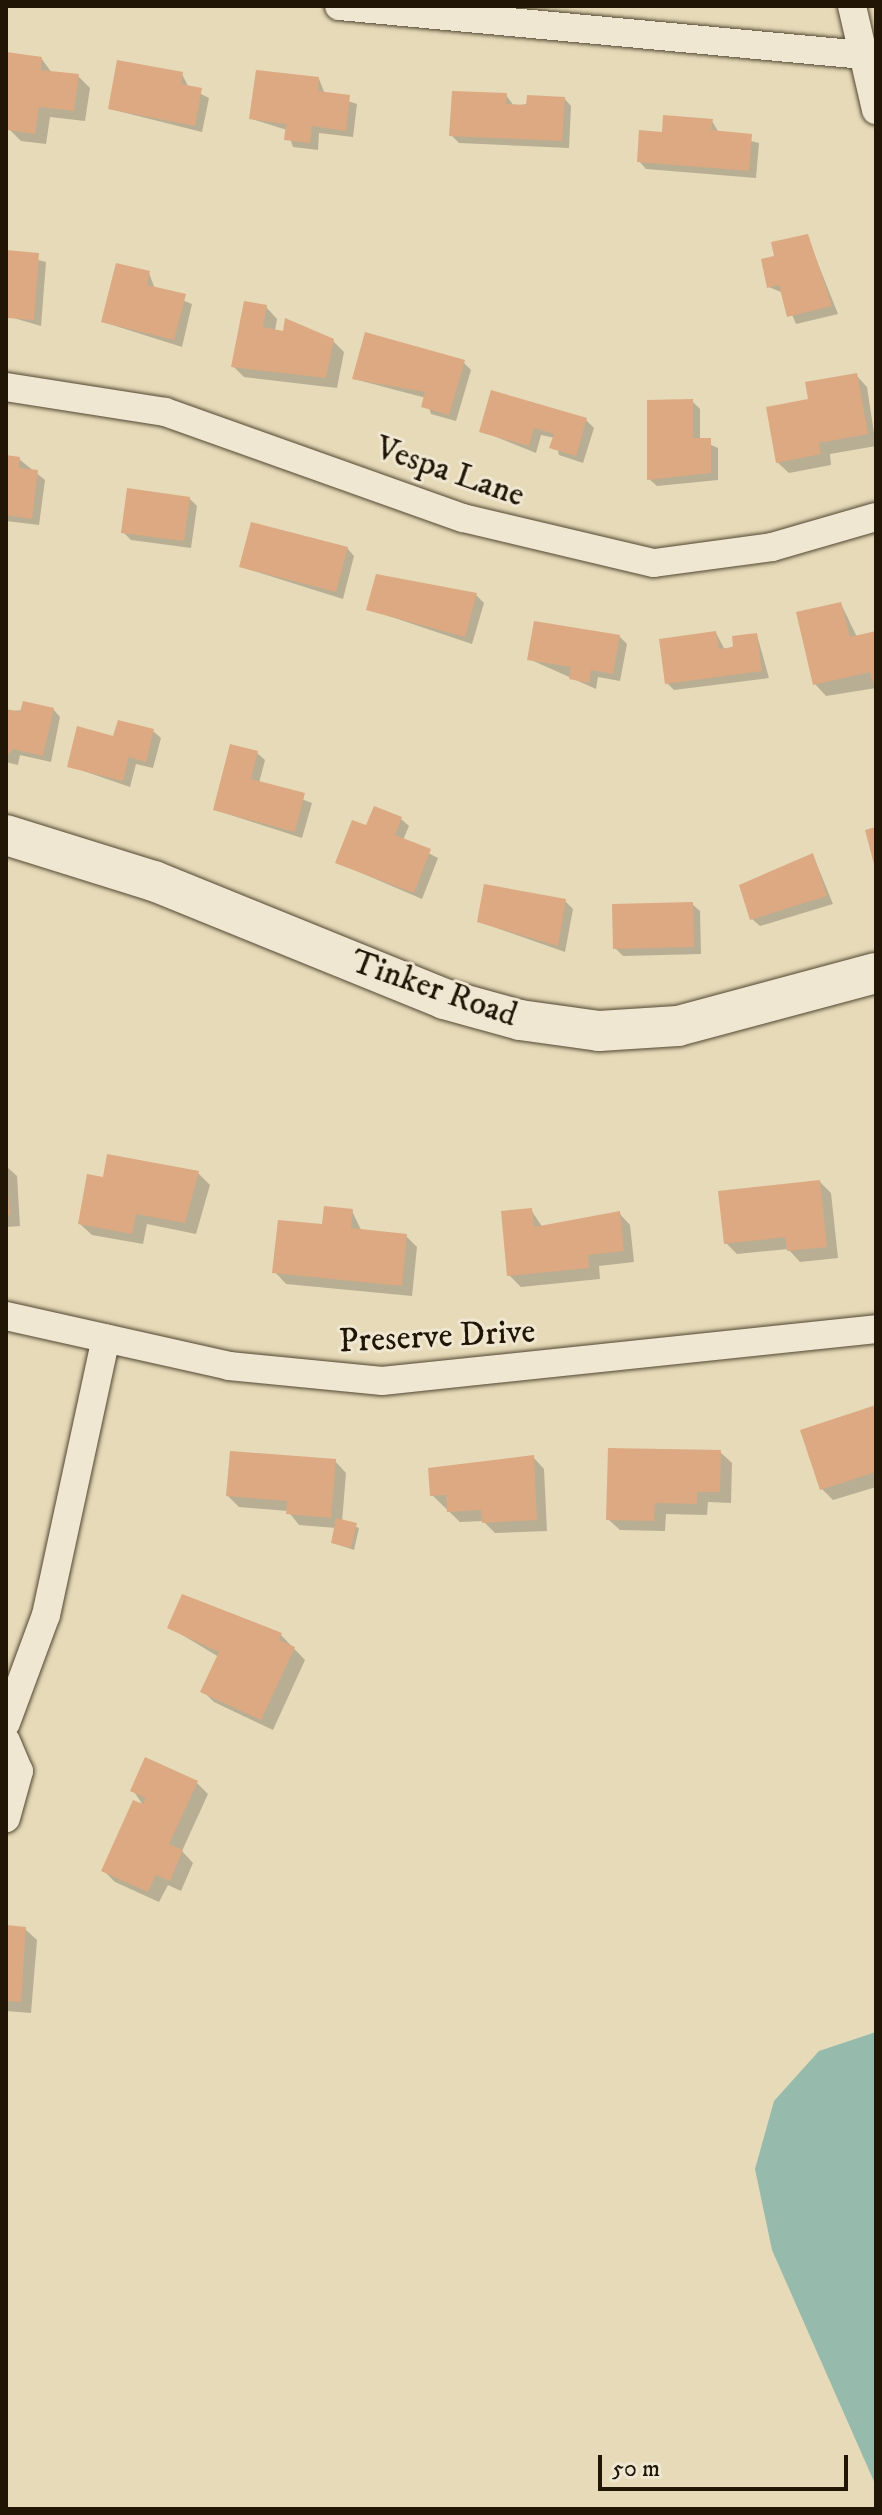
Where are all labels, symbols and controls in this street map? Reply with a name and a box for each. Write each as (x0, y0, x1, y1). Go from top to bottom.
street label: Vespa Lane (370, 428, 530, 516)
street label: Tinker Road (346, 942, 522, 1036)
street label: Preserve Drive (338, 1311, 536, 1363)
scale bar (602, 2439, 852, 2489)
text: 50 m (612, 2454, 660, 2484)

